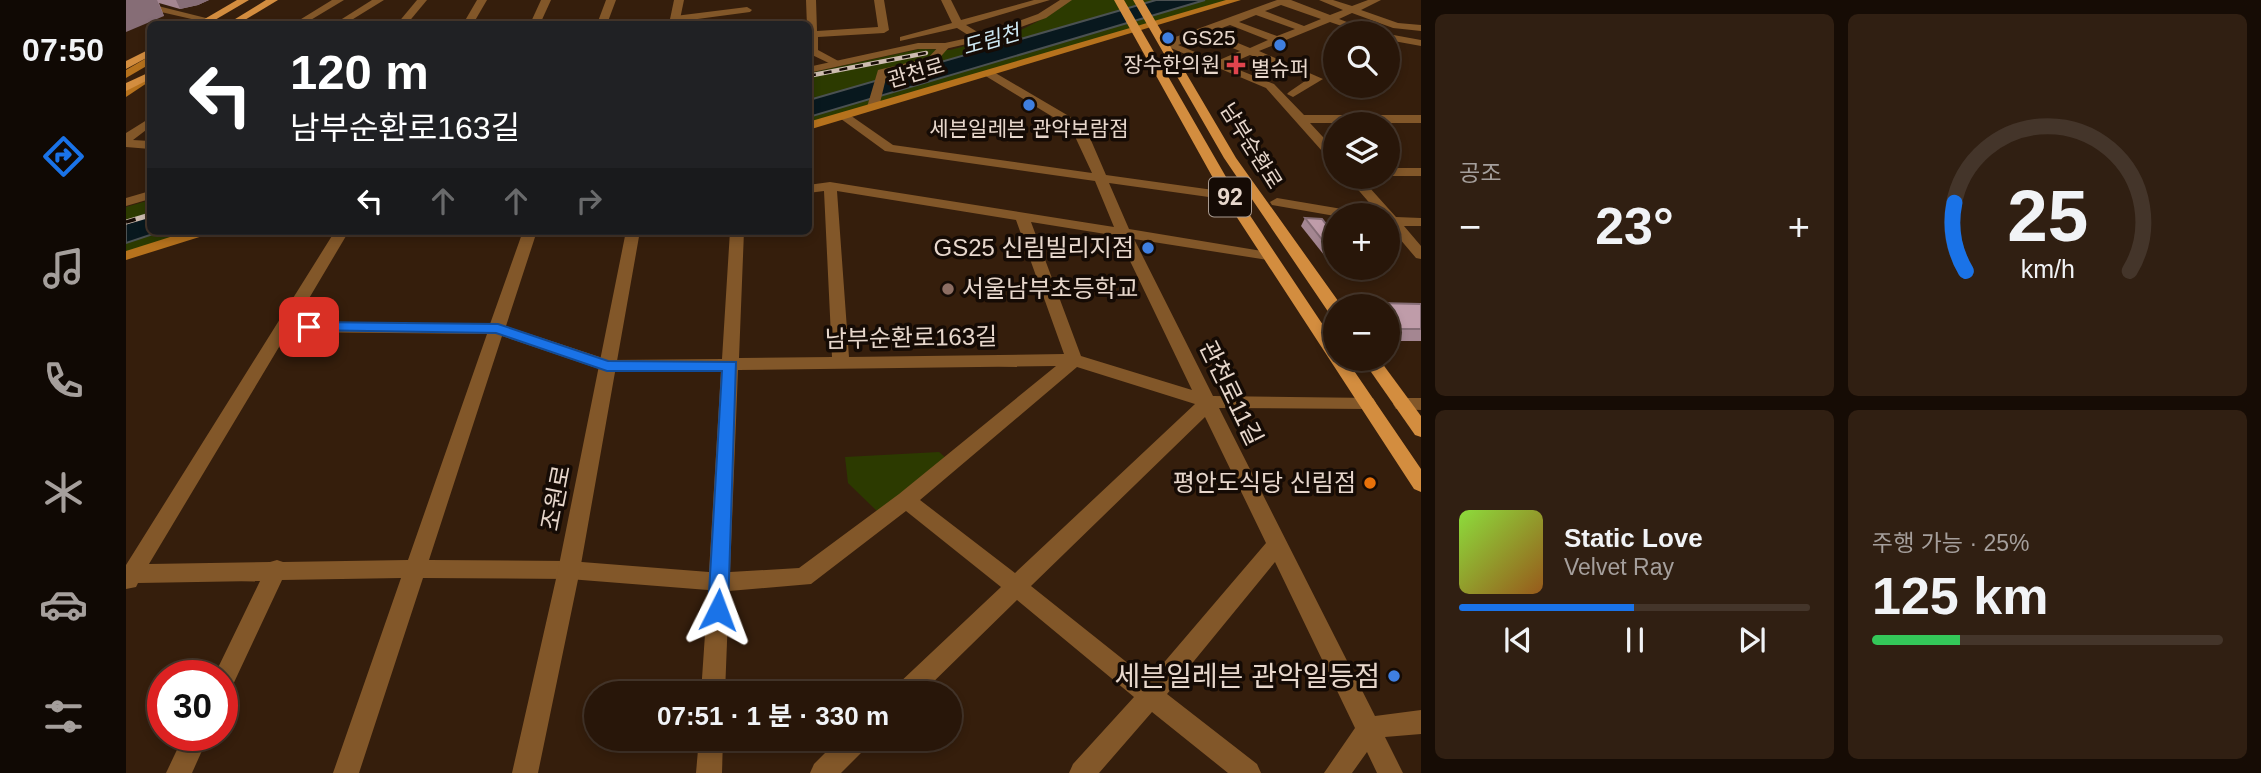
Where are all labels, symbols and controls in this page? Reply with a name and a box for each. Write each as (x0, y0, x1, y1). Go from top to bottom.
water label: 도림천 (960, 20, 1024, 59)
map controls (1323, 21, 1400, 371)
button: search (1323, 21, 1400, 98)
place label: GS25 (1182, 26, 1236, 49)
marker: GS25 (1160, 30, 1176, 46)
text: 07:50 (22, 32, 104, 68)
marker: 별슈퍼 (1272, 37, 1288, 53)
text: 120 m (290, 45, 429, 99)
icon: left (175, 49, 266, 140)
street label: 관천로 (885, 53, 947, 92)
place label: 장수한의원 (1123, 53, 1220, 76)
marker: 장수한의원 (1226, 55, 1246, 75)
place label: 별슈퍼 (1251, 57, 1309, 80)
marker: 세븐일레븐 관악보람점 (1021, 97, 1037, 113)
street label: 남부순환로 (1216, 99, 1287, 193)
text: 남부순환로163길 (290, 110, 520, 146)
button: layers (1323, 112, 1400, 189)
place label: 세븐일레븐 관악보람점 (929, 117, 1129, 140)
icon: directions (39, 132, 88, 181)
text: 공조 (1459, 160, 1501, 186)
text: 25 (2007, 175, 2088, 256)
road number: 92 (1209, 178, 1251, 216)
icon: left (351, 182, 389, 220)
icon: ahead (424, 182, 462, 220)
icon: ahead (497, 182, 535, 220)
icon: right (570, 182, 608, 220)
text: 23° (1595, 197, 1674, 255)
button: + (1323, 203, 1400, 280)
text: − (1459, 206, 1481, 248)
text: + (1788, 206, 1810, 248)
place label: GS25 신림빌리지점 (933, 234, 1134, 261)
marker: GS25 신림빌리지점 (1140, 240, 1156, 256)
icon: music (39, 244, 88, 293)
text: km/h (2020, 255, 2075, 283)
place label: 서울남부초등학교 (962, 275, 1139, 302)
marker: 서울남부초등학교 (940, 281, 956, 297)
button: − (1323, 294, 1400, 371)
pin (279, 297, 339, 357)
icon: arrive (290, 308, 328, 346)
street label: 남부순환로163길 (825, 322, 997, 353)
street label: 관천로11길 (1194, 336, 1268, 450)
icon: phone (39, 356, 88, 405)
street label: 조원로 (536, 463, 575, 533)
icon: climate (39, 468, 88, 517)
place label: 평안도식당 신림점 (1173, 469, 1356, 496)
marker: 평안도식당 신림점 (1362, 475, 1378, 491)
text: Static Love (1564, 523, 1703, 553)
text: 주행 가능 · 25% (1872, 530, 2030, 556)
text: Velvet Ray (1564, 554, 1674, 580)
text: 125 km (1872, 567, 2048, 625)
position arrow (681, 573, 755, 647)
icon: car (39, 580, 88, 629)
icon: previous (1499, 621, 1537, 659)
icon: pause (1616, 621, 1654, 659)
icon: next (1733, 621, 1771, 659)
speed limit sign: 30 (147, 660, 238, 751)
place label: 세븐일레븐 관악일등점 (1115, 661, 1380, 692)
marker: 세븐일레븐 관악일등점 (1386, 668, 1402, 684)
icon: filters (39, 692, 88, 741)
text: 07:51 · 1 분 · 330 m (657, 701, 889, 731)

